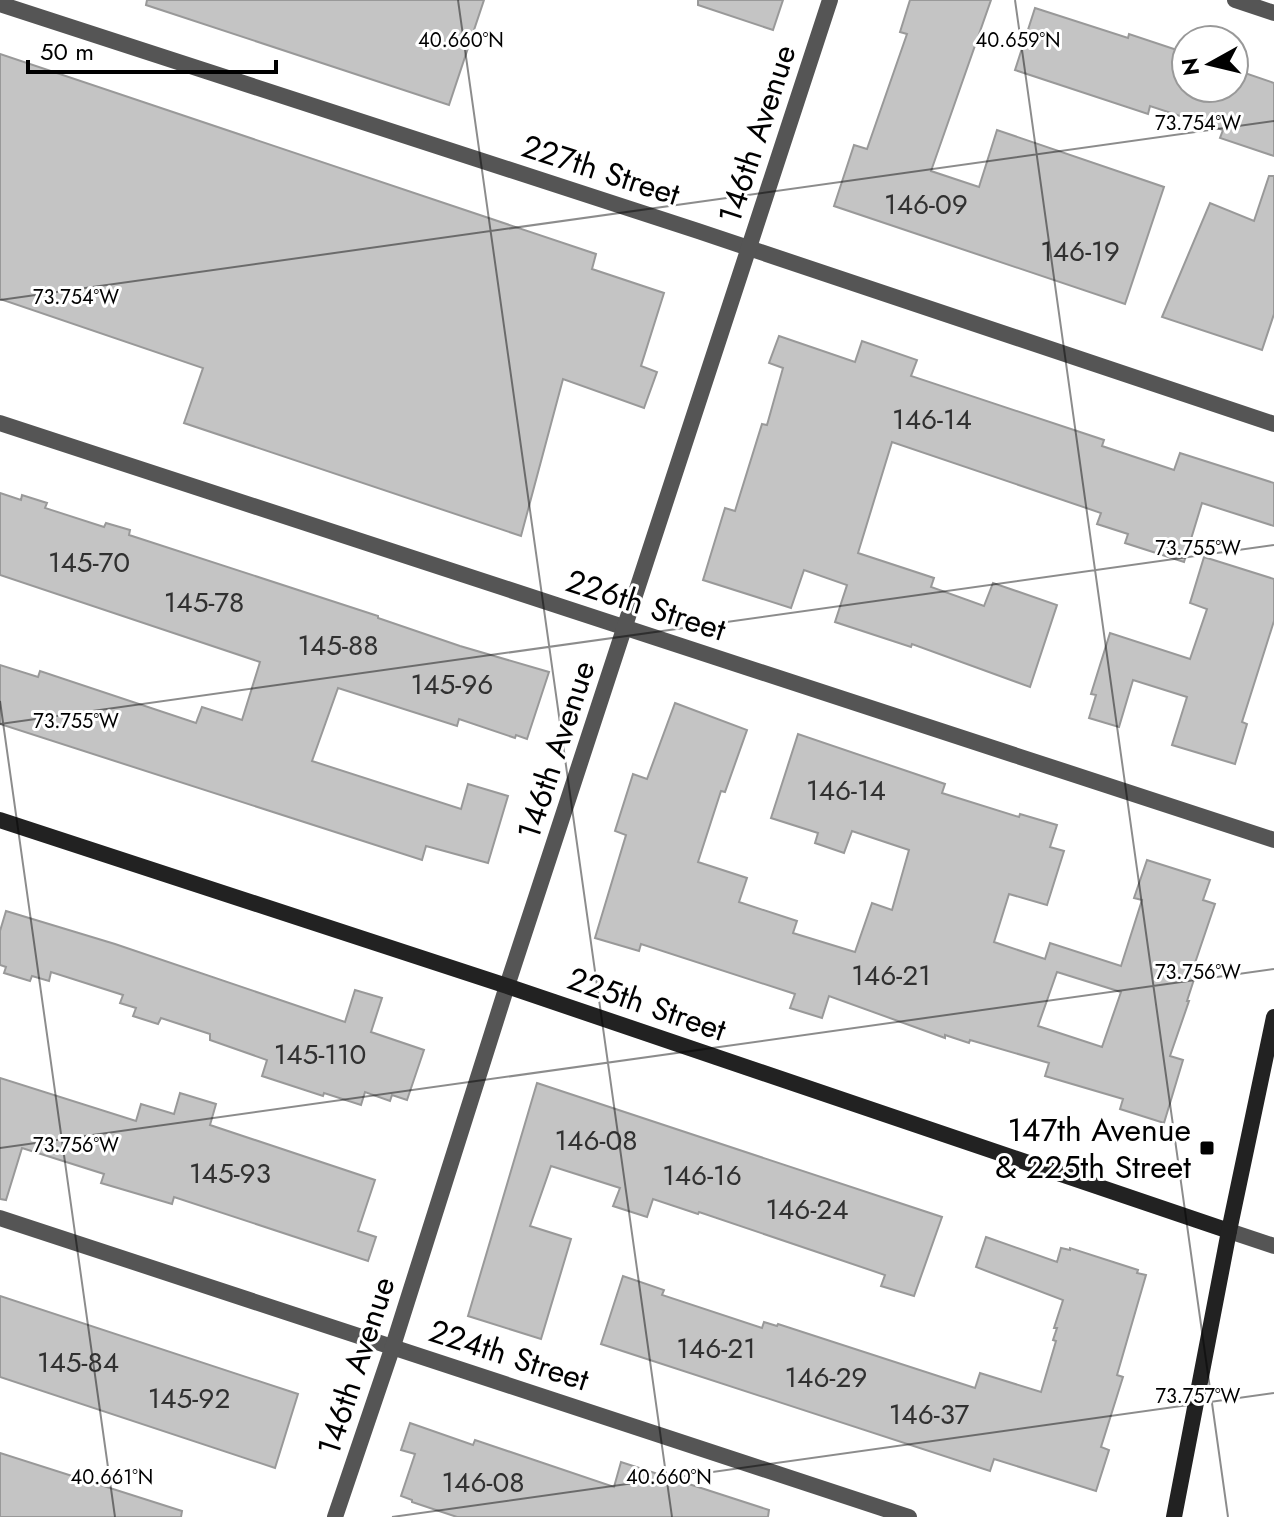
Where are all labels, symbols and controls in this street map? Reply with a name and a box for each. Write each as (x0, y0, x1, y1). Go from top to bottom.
scale bar (28, 24, 276, 74)
north arrow (1170, 24, 1250, 104)
text: 40.660°N (418, 26, 504, 55)
text: 40.659°N (975, 26, 1061, 55)
text: 50 m (40, 34, 94, 69)
street label: 146th Avenue (707, 39, 807, 229)
text: N (1173, 56, 1207, 78)
text: 73.754°W (1155, 109, 1241, 138)
street label: 227th Street (516, 123, 686, 217)
house number: 146-09 (884, 184, 968, 225)
house number: 146-19 (1040, 231, 1120, 272)
text: 73.754°W (33, 283, 119, 312)
house number: 146-14 (892, 399, 972, 440)
text: 73.755°W (1155, 534, 1241, 563)
house number: 145-70 (48, 542, 130, 583)
street label: 226th Street (560, 558, 732, 653)
house number: 145-78 (164, 582, 244, 623)
house number: 145-88 (297, 625, 379, 666)
street label: 146th Avenue (506, 655, 606, 845)
house number: 145-96 (411, 664, 493, 705)
text: 73.755°W (33, 707, 119, 736)
house number: 146-14 (806, 770, 886, 811)
street label: 225th Street (562, 955, 733, 1053)
house number: 146-21 (851, 955, 931, 996)
text: 73.756°W (1155, 958, 1241, 987)
house number: 145-110 (274, 1034, 366, 1075)
place label: 147th Avenue & 225th Street (995, 1107, 1191, 1190)
house number: 146-08 (554, 1120, 638, 1161)
text: 73.756°W (33, 1131, 119, 1160)
marker: 147th Avenue & 225th Street (1198, 1139, 1216, 1157)
house number: 145-93 (189, 1153, 271, 1194)
house number: 146-16 (662, 1155, 742, 1196)
house number: 146-24 (765, 1189, 849, 1230)
street label: 146th Avenue (306, 1271, 406, 1461)
street label: 224th Street (423, 1308, 595, 1403)
house number: 146-21 (676, 1328, 756, 1369)
house number: 145-84 (37, 1342, 119, 1383)
house number: 146-29 (785, 1357, 868, 1398)
house number: 145-92 (148, 1378, 230, 1419)
text: 73.757°W (1156, 1382, 1241, 1411)
house number: 146-37 (889, 1394, 970, 1435)
house number: 146-08 (441, 1462, 525, 1503)
text: 40.661°N (71, 1463, 153, 1492)
text: 40.660°N (626, 1463, 712, 1492)

